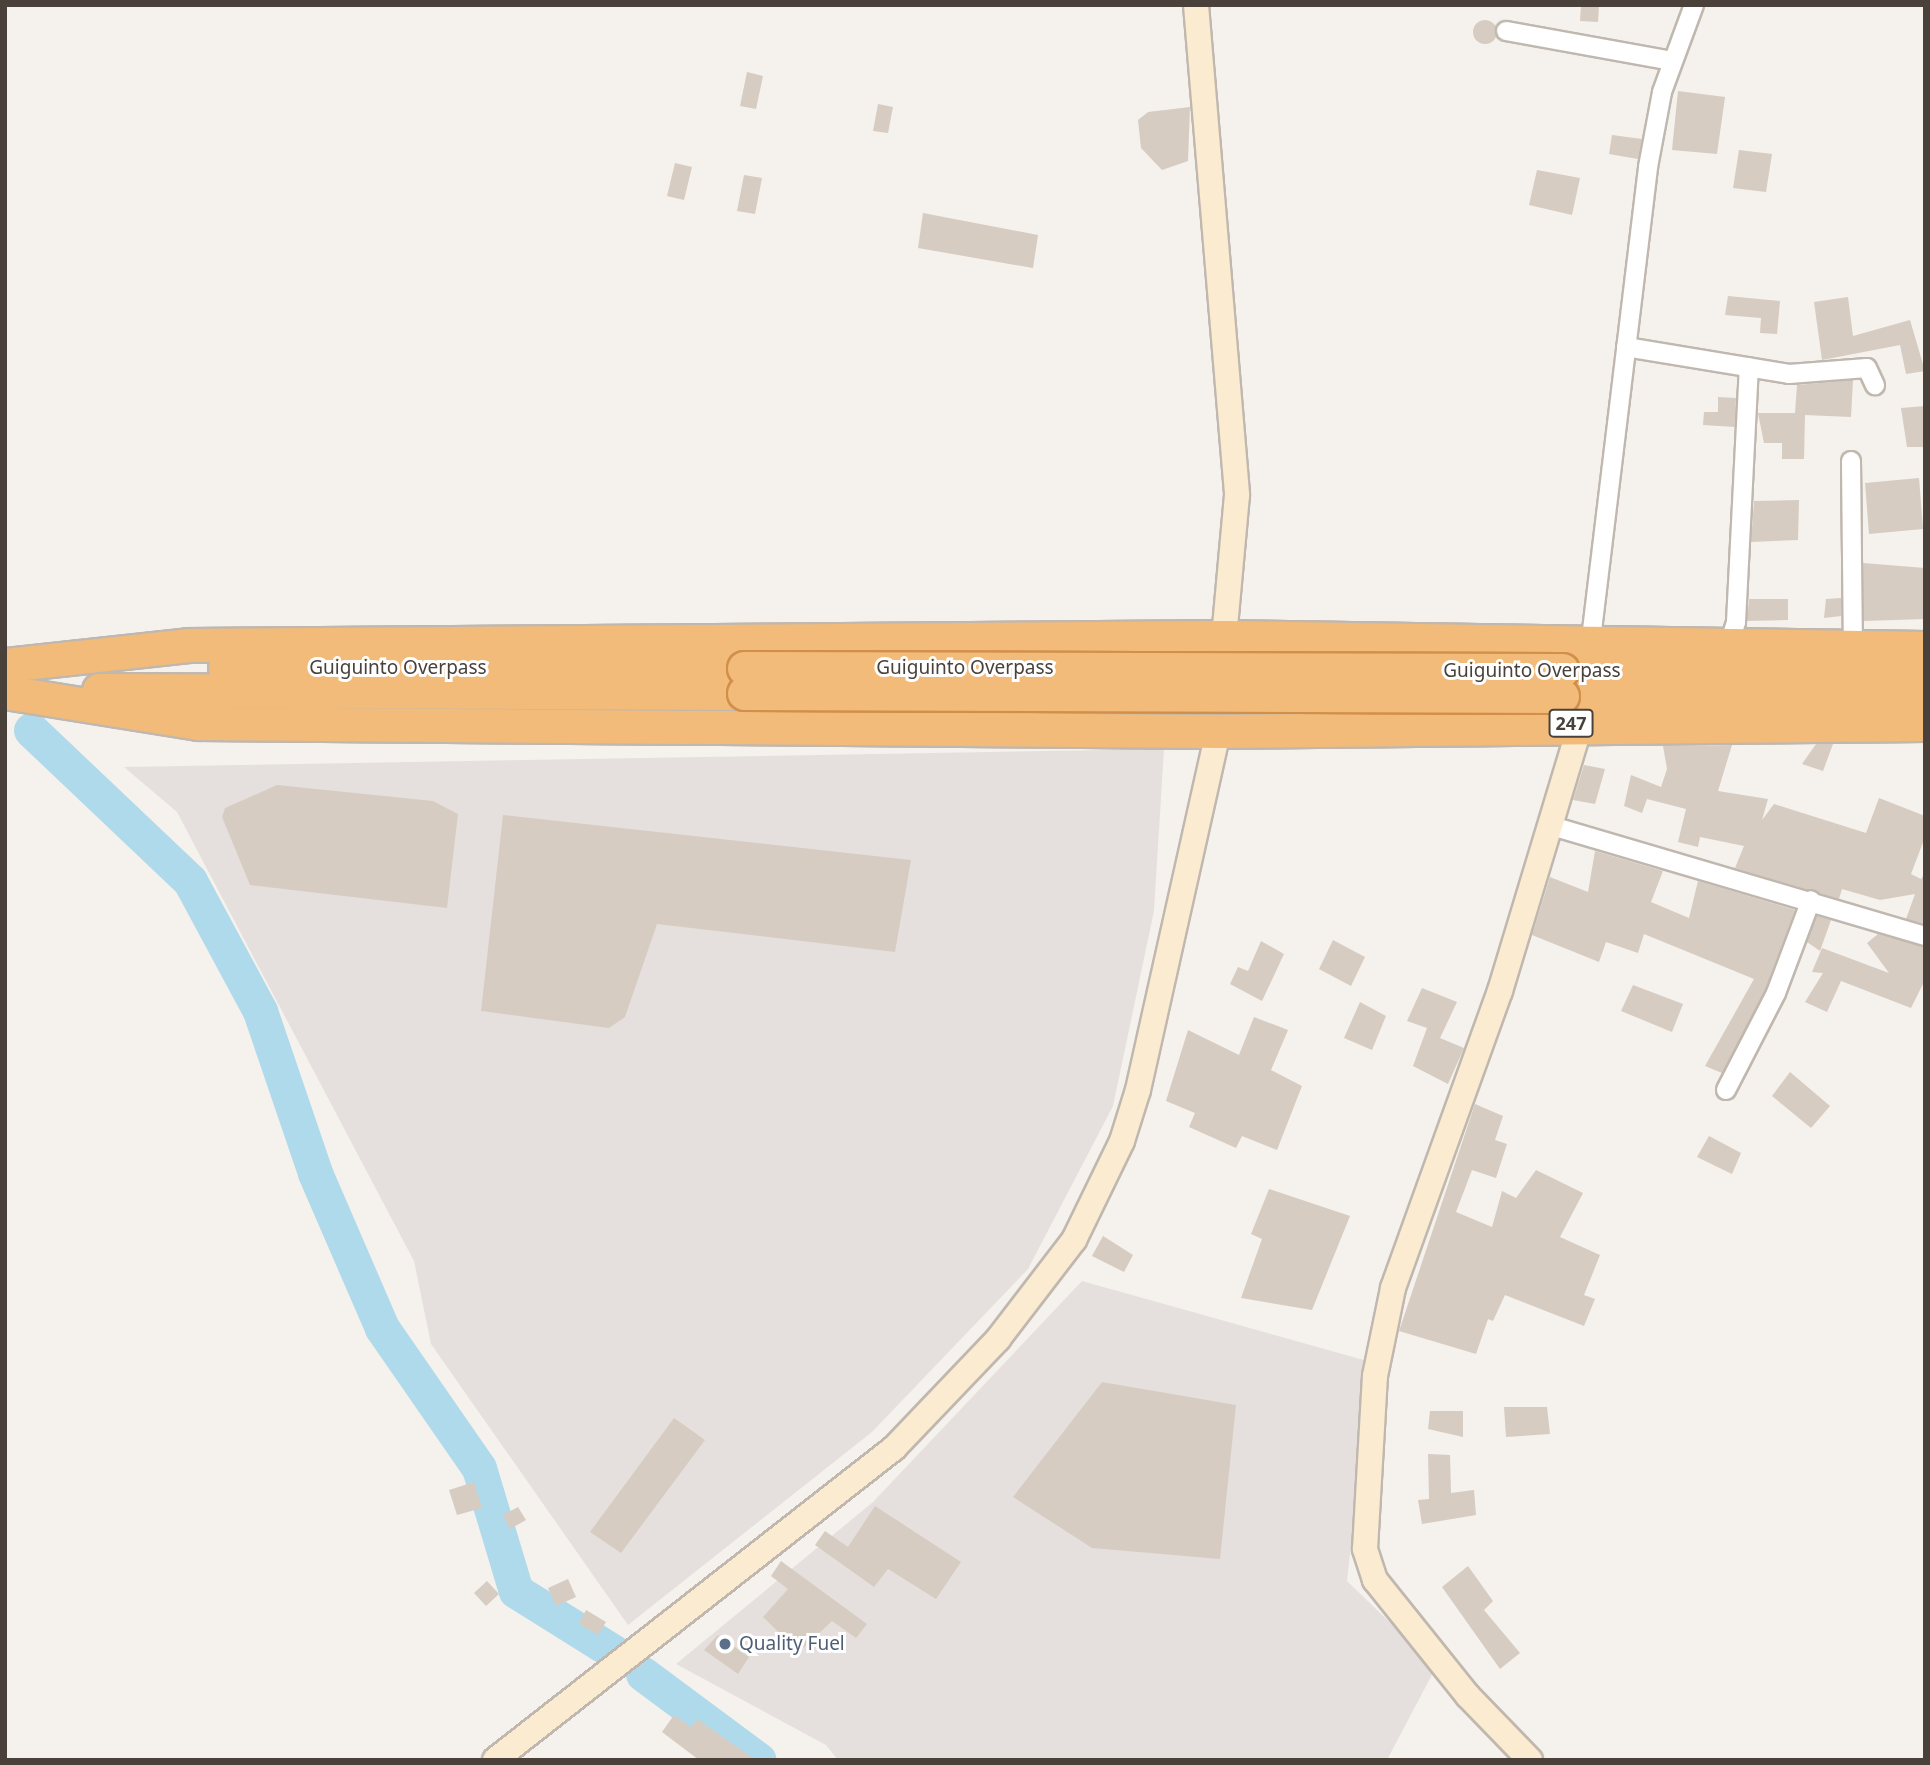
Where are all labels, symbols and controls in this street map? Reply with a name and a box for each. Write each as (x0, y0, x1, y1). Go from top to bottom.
street label: Guiguinto Overpass (309, 657, 487, 679)
street label: Guiguinto Overpass (876, 657, 1054, 679)
street label: Guiguinto Overpass (1443, 660, 1621, 682)
road number: 247 (1548, 708, 1594, 738)
place label: Quality Fuel (739, 1633, 845, 1655)
marker: Quality Fuel (717, 1636, 733, 1652)

